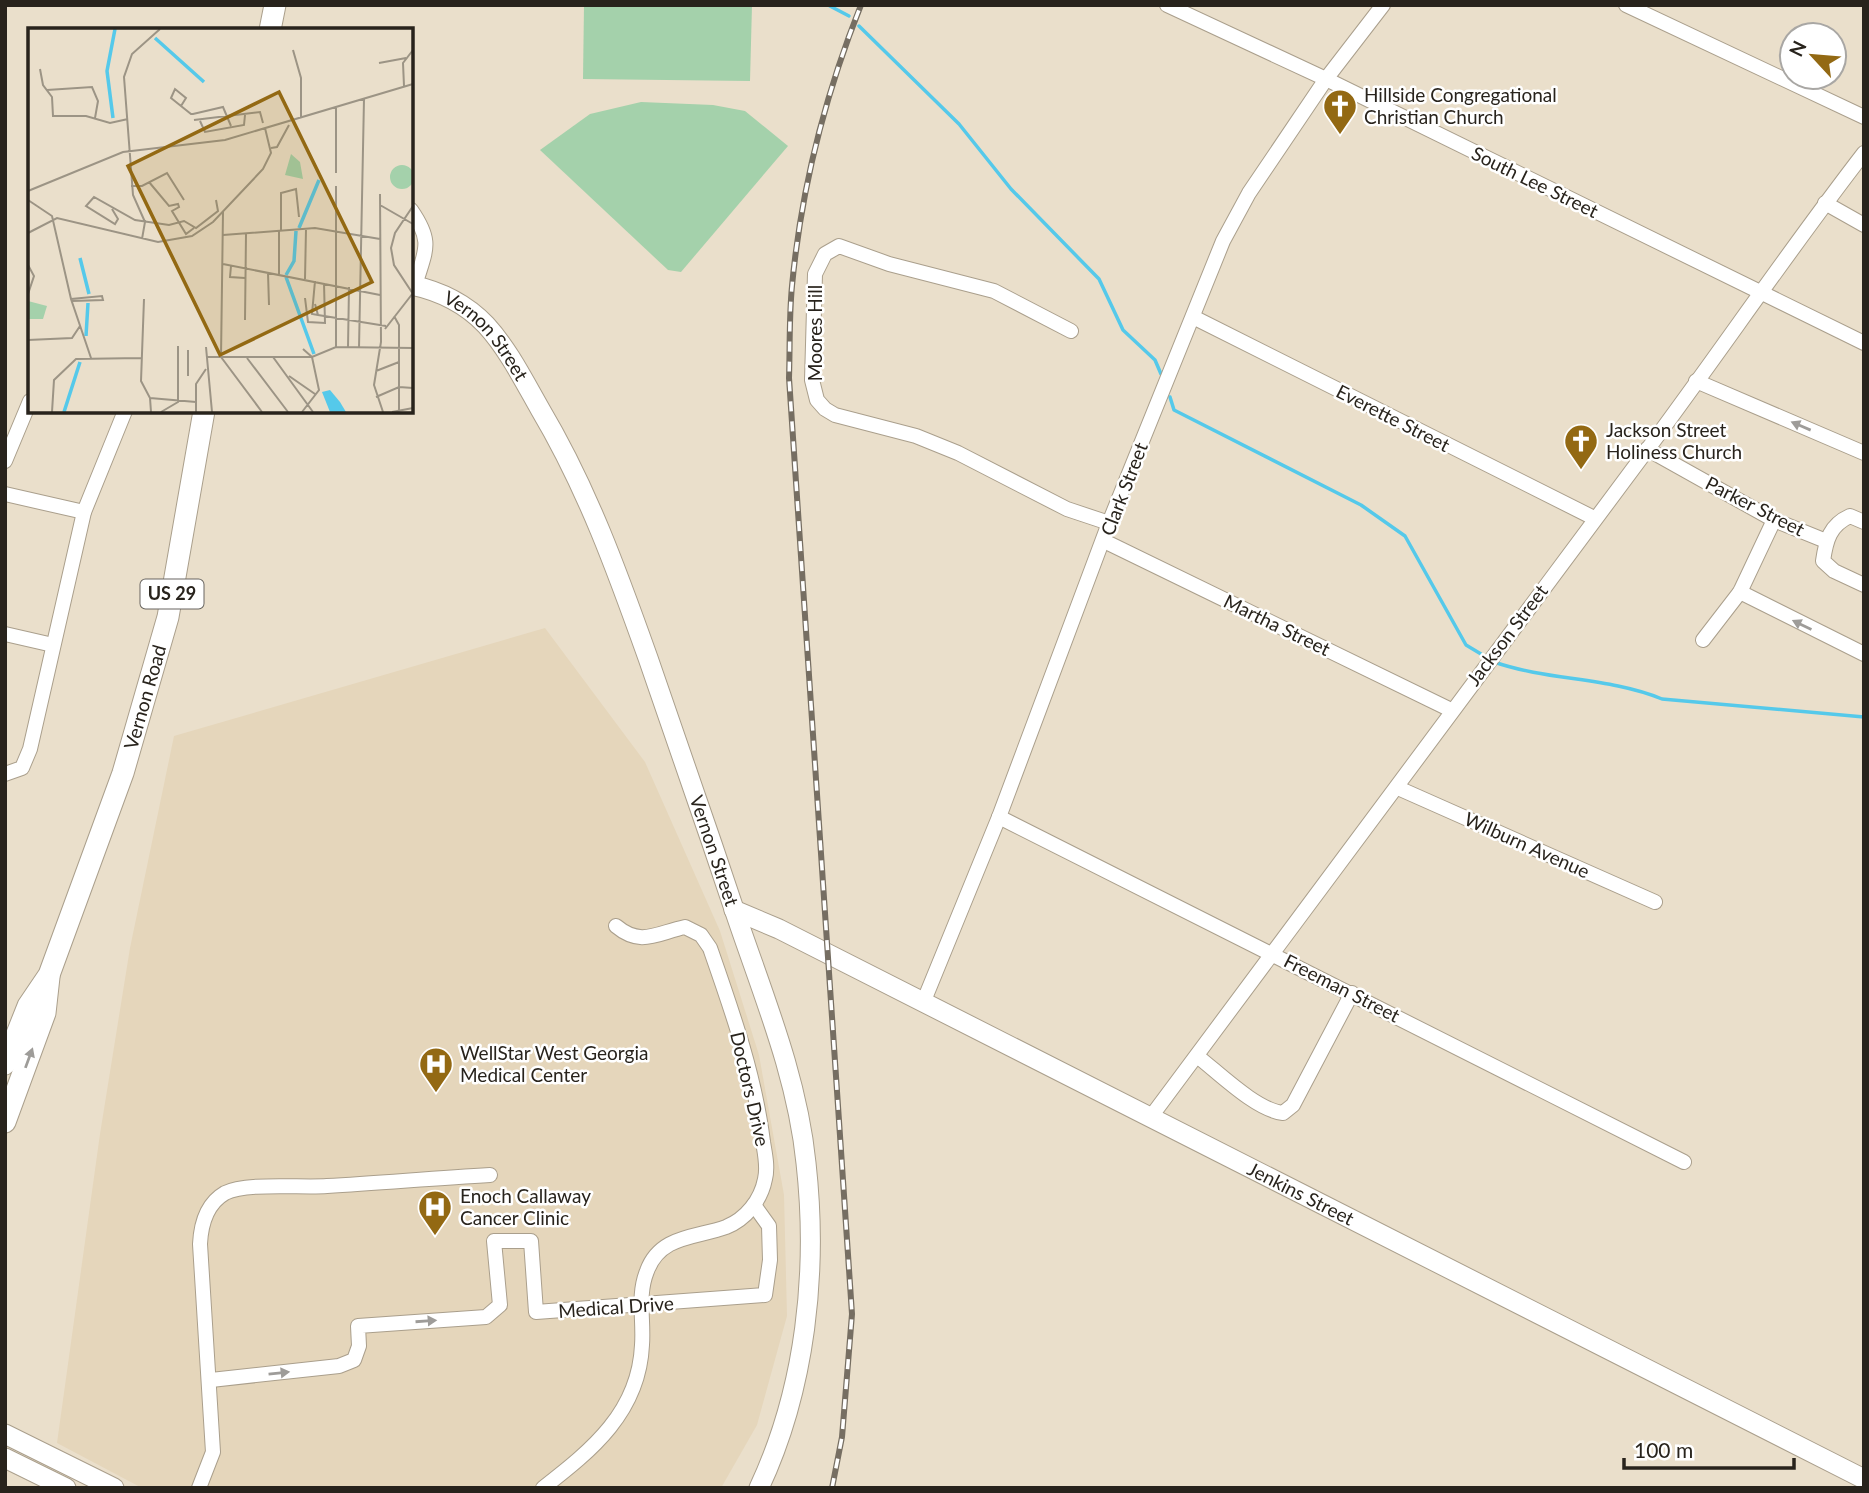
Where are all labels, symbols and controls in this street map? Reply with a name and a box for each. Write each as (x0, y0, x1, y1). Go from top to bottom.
north arrow (1778, 21, 1848, 91)
inset map (28, 28, 413, 413)
text: N (1784, 37, 1811, 60)
place label: Hillside Congregational Christian Church (1364, 83, 1557, 128)
church icon: Hillside Congregational Christian Church (1321, 87, 1359, 136)
street label: South Lee Street (1468, 141, 1602, 222)
street label: Vernon Street (441, 285, 534, 385)
street label: Moores Hill (803, 285, 826, 381)
street label: Everette Street (1333, 379, 1454, 456)
place label: Jackson Street Holiness Church (1606, 418, 1742, 463)
one-way arrow (1791, 420, 1811, 432)
church icon: Jackson Street Holiness Church (1562, 422, 1600, 471)
street label: Clark Street (1095, 439, 1152, 539)
street label: Parker Street (1702, 471, 1809, 540)
road number: US 29 (140, 580, 204, 608)
street label: Jackson Street (1461, 580, 1552, 690)
street label: Martha Street (1220, 589, 1334, 660)
one-way arrow (1792, 619, 1812, 630)
street label: Vernon Road (118, 642, 170, 752)
street label: Vernon Street (685, 792, 744, 909)
street label: Wilburn Avenue (1461, 807, 1593, 882)
street label: Freeman Street (1280, 948, 1404, 1027)
street label: Doctors Drive (726, 1029, 775, 1148)
place label: WellStar West Georgia Medical Center (460, 1041, 648, 1086)
hospital icon: WellStar West Georgia Medical Center (417, 1045, 455, 1094)
one-way arrow (24, 1048, 35, 1069)
street label: Jenkins Street (1244, 1157, 1358, 1230)
place label: Enoch Callaway Cancer Clinic (460, 1184, 591, 1229)
hospital icon: Enoch Callaway Cancer Clinic (416, 1188, 454, 1237)
street label: Medical Drive (557, 1291, 675, 1322)
one-way arrow (415, 1315, 437, 1326)
one-way arrow (268, 1367, 290, 1378)
scale bar (1624, 1426, 1794, 1470)
text: 100 m (1634, 1437, 1693, 1462)

